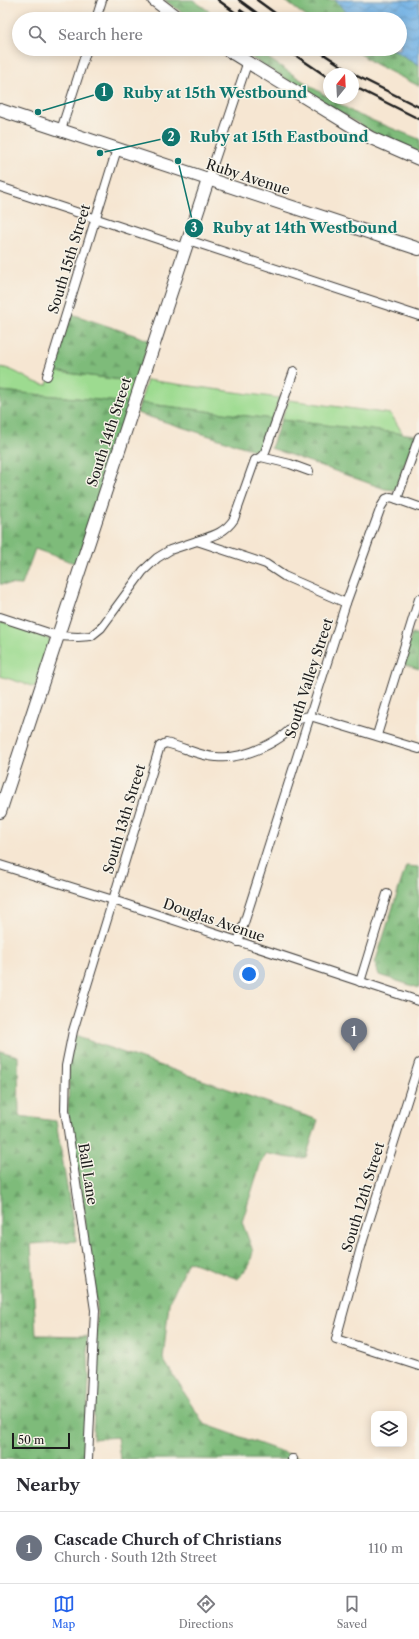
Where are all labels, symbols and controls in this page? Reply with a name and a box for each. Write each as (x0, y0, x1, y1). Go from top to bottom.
search box (12, 12, 407, 56)
icon: search (26, 23, 48, 45)
text: Search here (58, 25, 143, 44)
north arrow (323, 68, 359, 104)
callout: Ruby at 15th Westbound (94, 79, 316, 106)
text: Ruby at 15th Westbound (123, 83, 307, 102)
text: 1 (101, 84, 107, 99)
callout: Ruby at 15th Eastbound (161, 124, 376, 151)
text: Ruby at 15th Eastbound (189, 127, 369, 146)
text: 2 (167, 129, 175, 144)
street label: Ruby Avenue (204, 155, 292, 199)
street label: South 15th Street (44, 202, 94, 316)
callout: Ruby at 14th Westbound (184, 215, 407, 242)
text: Ruby at 14th Westbound (212, 218, 398, 237)
text: 3 (191, 220, 198, 235)
street label: South 14th Street (83, 375, 135, 489)
street label: South Valley Street (281, 616, 337, 740)
street label: South 13th Street (99, 762, 149, 876)
street label: Douglas Avenue (161, 894, 267, 946)
your location (239, 964, 259, 984)
pin: 1 (341, 1018, 367, 1051)
street label: South 12th Street (338, 1140, 388, 1254)
street label: Ball Lane (74, 1142, 102, 1206)
map controls (371, 1411, 407, 1447)
button: layers (371, 1411, 407, 1447)
scale bar (12, 1431, 70, 1450)
text: 50 m (18, 1433, 44, 1447)
text: Nearby (16, 1475, 80, 1495)
text: Cascade Church of Christians (54, 1530, 282, 1549)
text: 1 (26, 1540, 32, 1556)
text: 110 m (368, 1540, 403, 1556)
text: Church · South 12th Street (54, 1549, 217, 1565)
tab: Map (52, 1593, 75, 1631)
tab: Directions (179, 1593, 233, 1631)
tab: Saved (337, 1593, 367, 1631)

